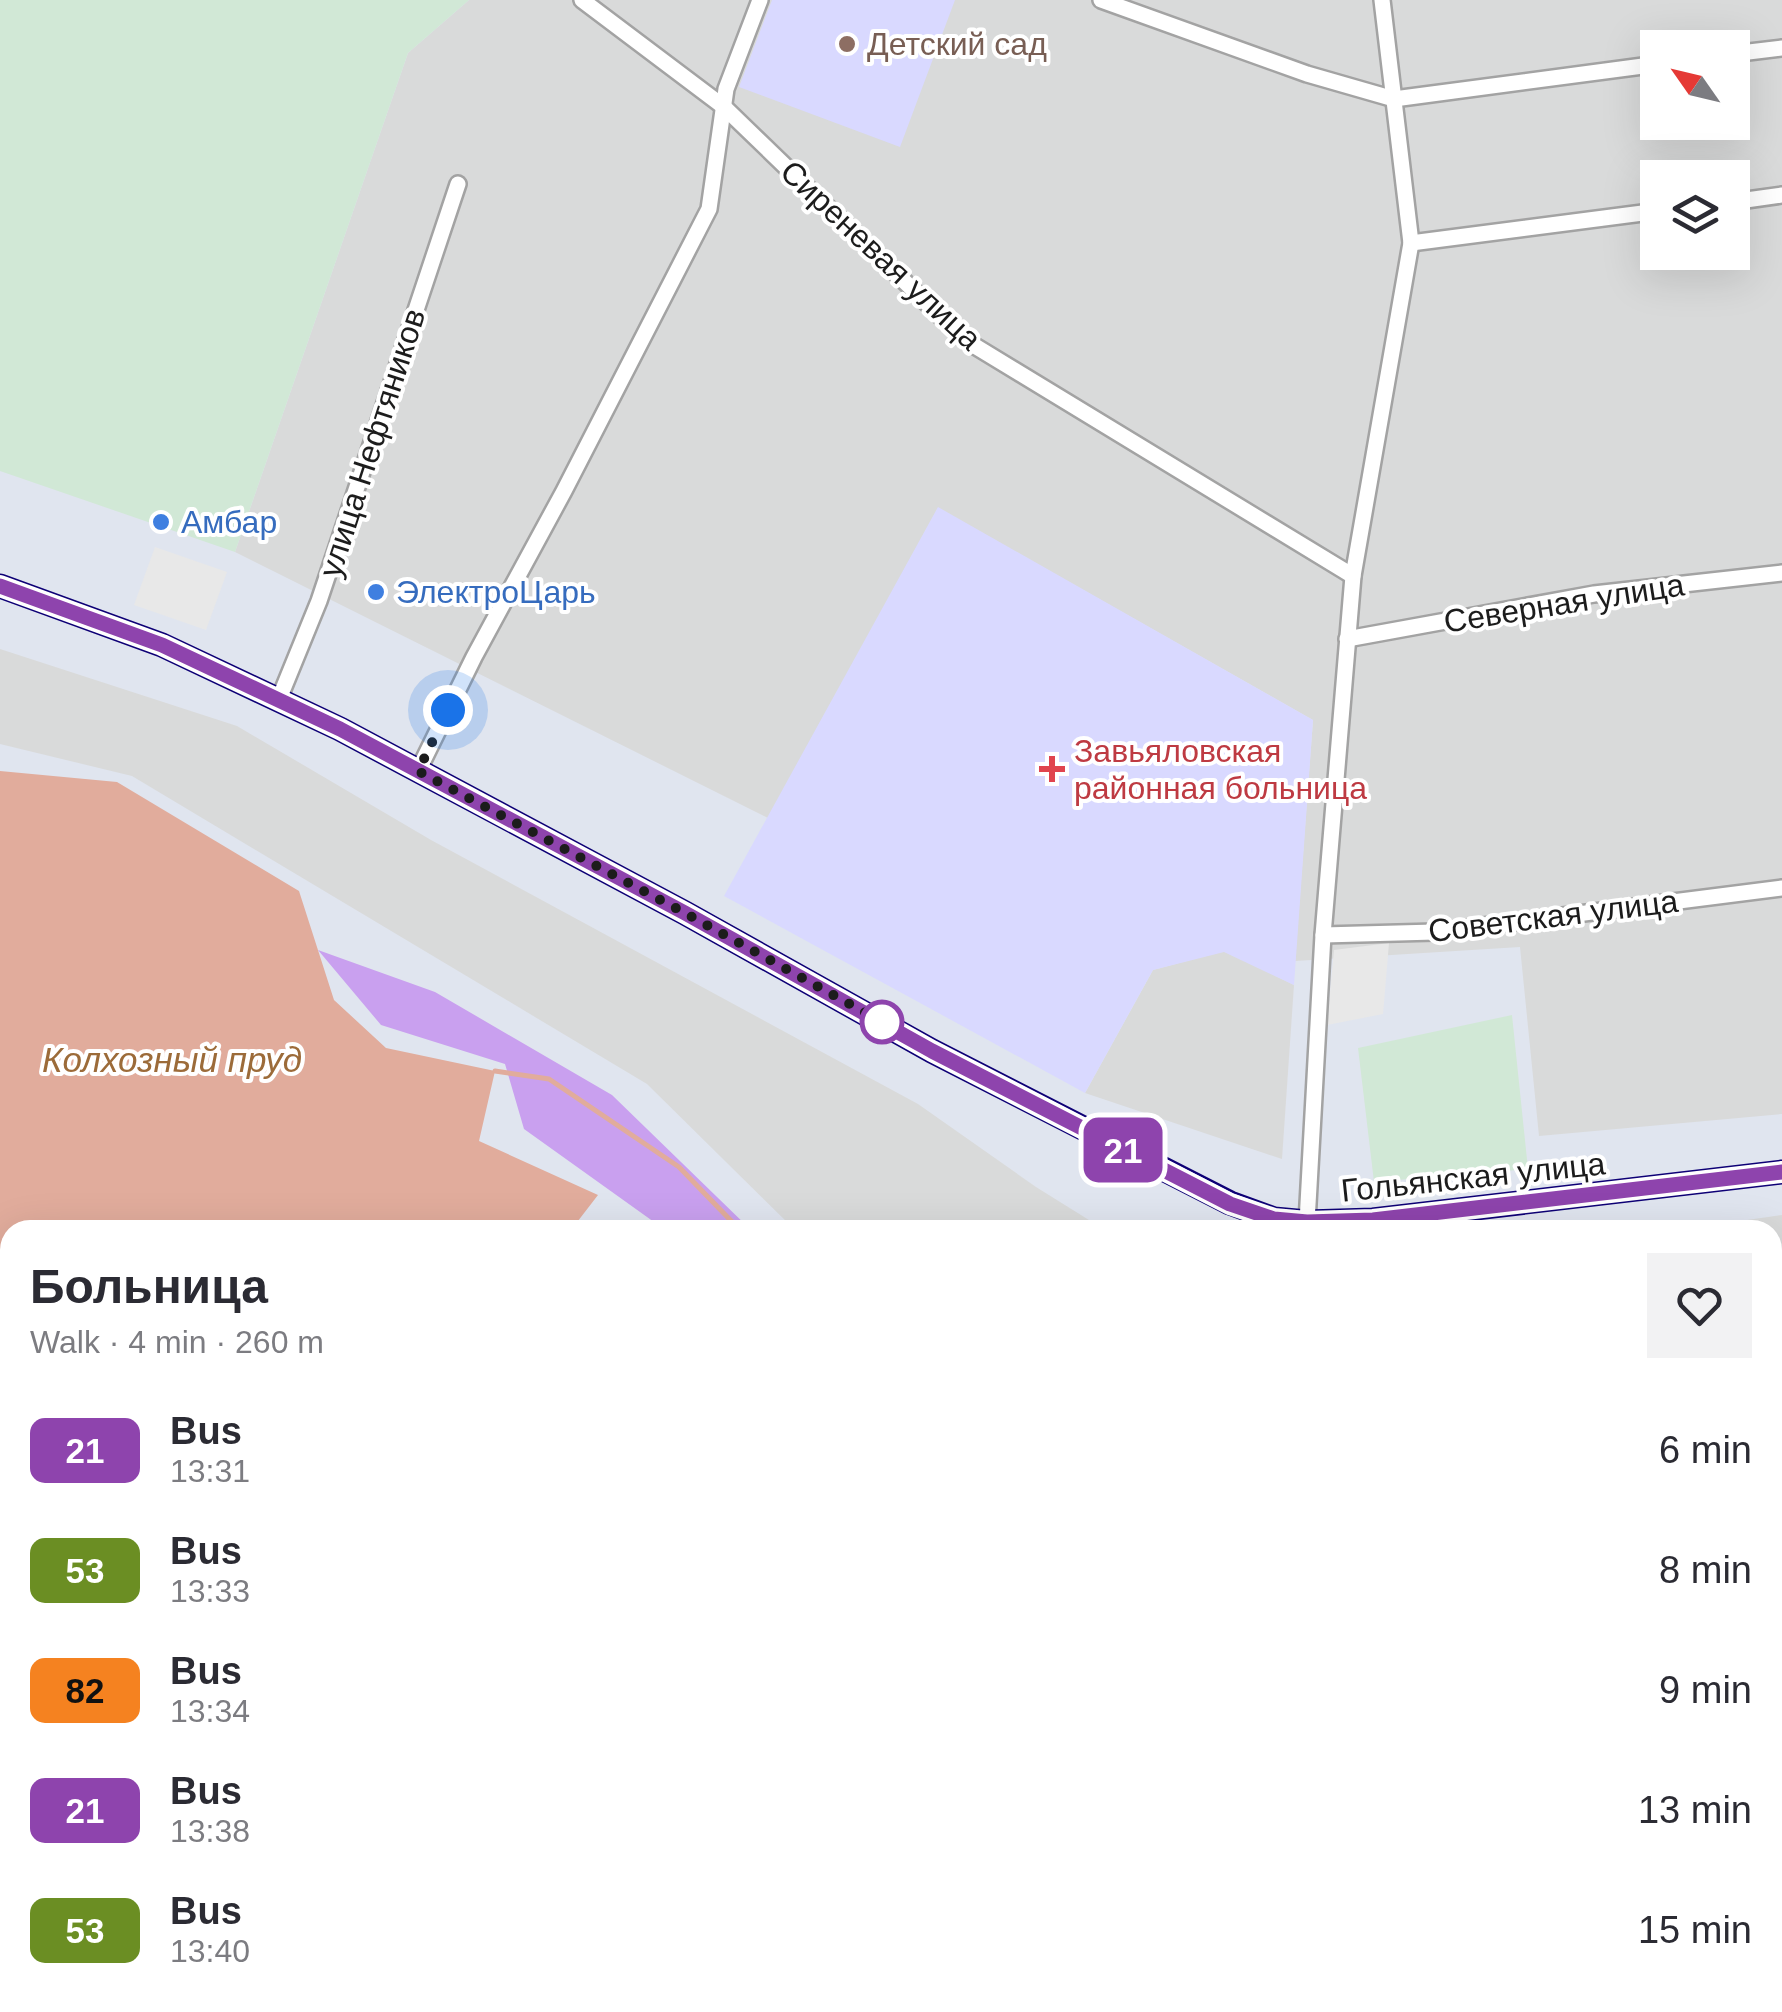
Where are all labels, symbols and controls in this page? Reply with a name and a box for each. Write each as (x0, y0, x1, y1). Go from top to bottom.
place label: Детский сад (867, 26, 1047, 62)
north arrow (1640, 30, 1750, 140)
map controls (1640, 30, 1750, 270)
marker: Детский сад (836, 33, 858, 55)
street label: Сиреневая улица (773, 153, 989, 357)
button: layers (1640, 160, 1750, 270)
street label: улица Нефтяников (312, 304, 432, 582)
place label: Амбар (181, 504, 277, 540)
marker: Амбар (150, 511, 172, 533)
street label: Северная улица (1441, 566, 1687, 640)
place label: ЭлектроЦарь (396, 574, 596, 610)
marker: ЭлектроЦарь (365, 581, 387, 603)
your location (423, 685, 473, 735)
place label: Завьяловская районная больница (1074, 733, 1367, 806)
marker: Завьяловская районная больница (1039, 756, 1065, 782)
street label: Советская улица (1426, 883, 1680, 949)
unlabelled marker (861, 1001, 903, 1043)
water label: Колхозный пруд (42, 1040, 302, 1079)
line badge: 21 (1078, 1118, 1168, 1182)
text: 21 (1104, 1131, 1142, 1170)
street label: Гольянская улица (1339, 1145, 1607, 1209)
button: heart (1647, 1253, 1752, 1358)
text: Больница (30, 1260, 268, 1313)
text: Walk · 4 min · 260 m (30, 1324, 324, 1360)
text: Bus (170, 1410, 242, 1452)
text: 6 min (1659, 1429, 1752, 1471)
text: 21 (66, 1431, 104, 1470)
text: 13:31 (170, 1453, 250, 1489)
text: Bus (170, 1530, 242, 1572)
text: 8 min (1659, 1549, 1752, 1591)
text: 53 (66, 1551, 104, 1590)
text: 13:33 (170, 1573, 250, 1609)
text: Bus (170, 1650, 242, 1692)
text: 9 min (1659, 1669, 1752, 1711)
text: 82 (66, 1671, 104, 1710)
text: 13:34 (170, 1693, 250, 1729)
text: Bus (170, 1770, 242, 1812)
text: 13 min (1638, 1789, 1752, 1831)
text: 21 (66, 1791, 104, 1830)
text: 13:38 (170, 1813, 250, 1849)
text: Bus (170, 1890, 242, 1932)
text: 15 min (1638, 1909, 1752, 1951)
text: 53 (66, 1911, 104, 1950)
text: 13:40 (170, 1933, 250, 1969)

